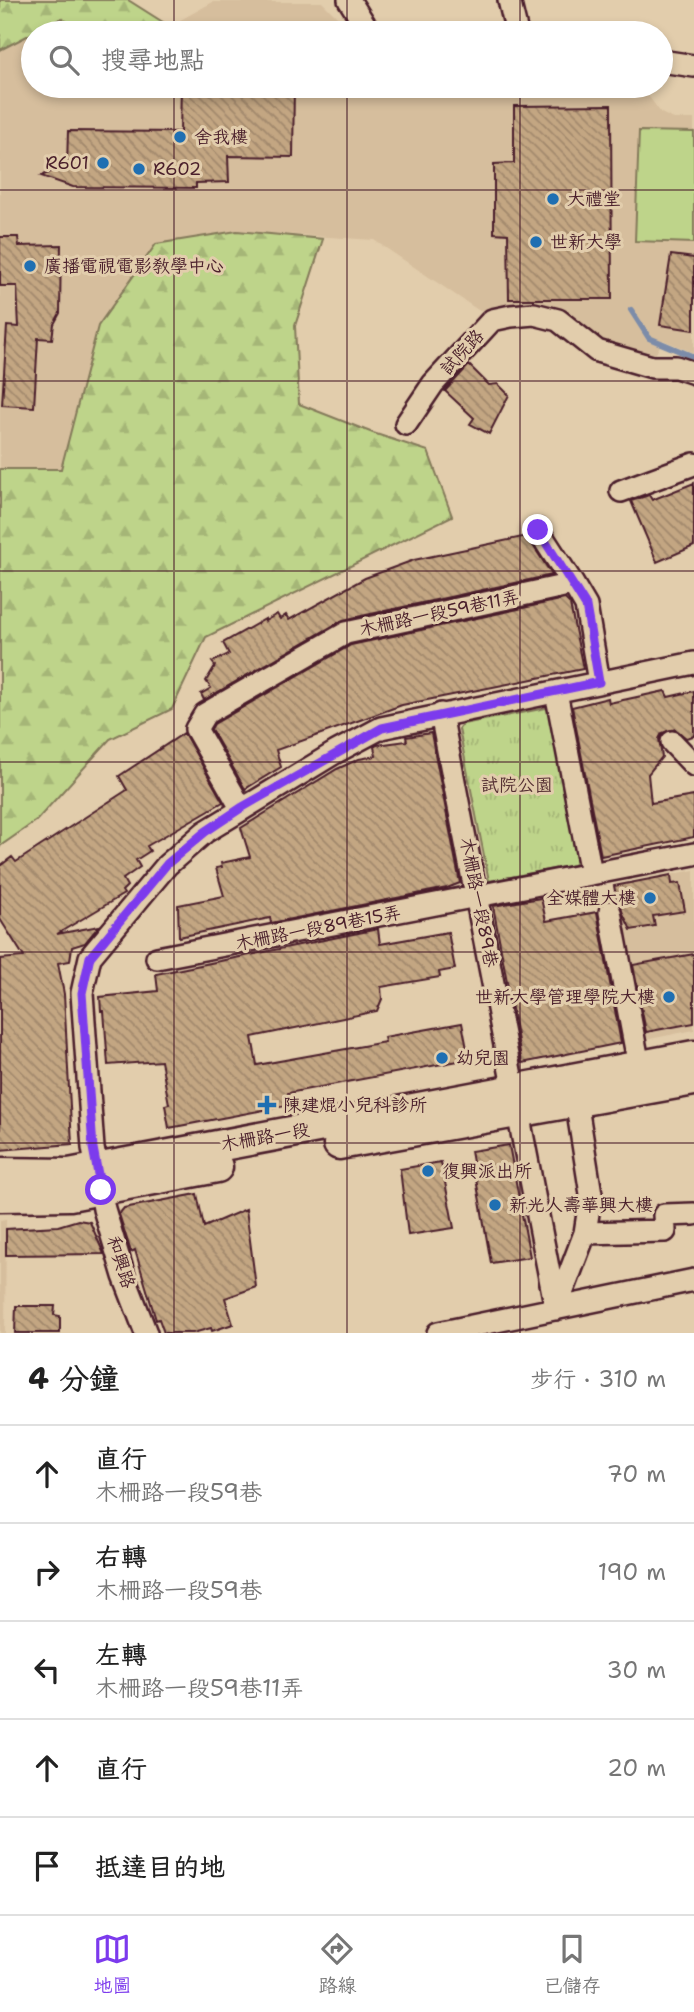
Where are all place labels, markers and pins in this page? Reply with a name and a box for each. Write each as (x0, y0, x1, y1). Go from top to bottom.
place label: 舍我樓 (194, 125, 248, 149)
marker: 舍我樓 (172, 129, 188, 145)
place label: R601 (45, 151, 89, 175)
marker: R601 (95, 155, 111, 171)
place label: R602 (153, 157, 201, 181)
marker: R602 (131, 161, 147, 177)
place label: 大禮堂 (567, 187, 621, 211)
marker: 大禮堂 (545, 191, 561, 207)
place label: 世新大學 (550, 230, 622, 254)
marker: 世新大學 (528, 234, 544, 250)
place label: 廣播電視電影教學中心 (44, 254, 224, 278)
marker: 廣播電視電影教學中心 (22, 258, 38, 274)
place label: 全媒體大樓 (546, 886, 636, 910)
marker: 全媒體大樓 (642, 890, 658, 906)
place label: 世新大學管理學院大樓 (475, 985, 655, 1009)
marker: 世新大學管理學院大樓 (661, 989, 677, 1005)
place label: 幼兒園 (456, 1046, 510, 1070)
marker: 幼兒園 (434, 1050, 450, 1066)
place label: 陳建焜小兒科診所 (283, 1093, 427, 1117)
marker: 陳建焜小兒科診所 (257, 1095, 277, 1115)
place label: 復興派出所 (442, 1159, 532, 1183)
marker: 復興派出所 (420, 1163, 436, 1179)
place label: 新光人壽華興大樓 (509, 1193, 653, 1217)
marker: 新光人壽華興大樓 (487, 1197, 503, 1213)

